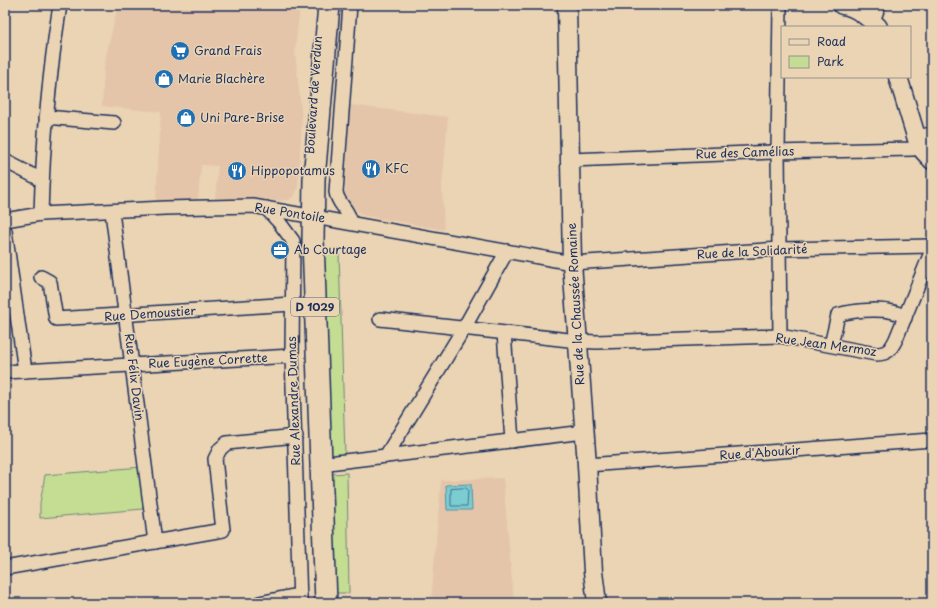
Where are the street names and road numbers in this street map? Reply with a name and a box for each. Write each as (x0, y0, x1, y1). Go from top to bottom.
street label: Boulevard de Verdun (300, 35, 326, 155)
street label: Rue des Camélias (695, 141, 795, 163)
street label: Rue Pontoile (253, 198, 327, 227)
street label: Rue de la Chaussée Romaine (562, 222, 588, 386)
street label: Rue de la Solidarité (696, 239, 808, 263)
road number: D 1029 (291, 298, 339, 316)
street label: Rue Demoustier (104, 301, 197, 325)
street label: Rue Jean Mermoz (774, 328, 878, 360)
street label: Rue Félix Davin (121, 332, 149, 421)
street label: Rue Alexandre Dumas (282, 336, 304, 466)
street label: Rue Eugène Corrette (148, 348, 268, 372)
street label: Rue d'Aboukir (719, 440, 802, 464)

